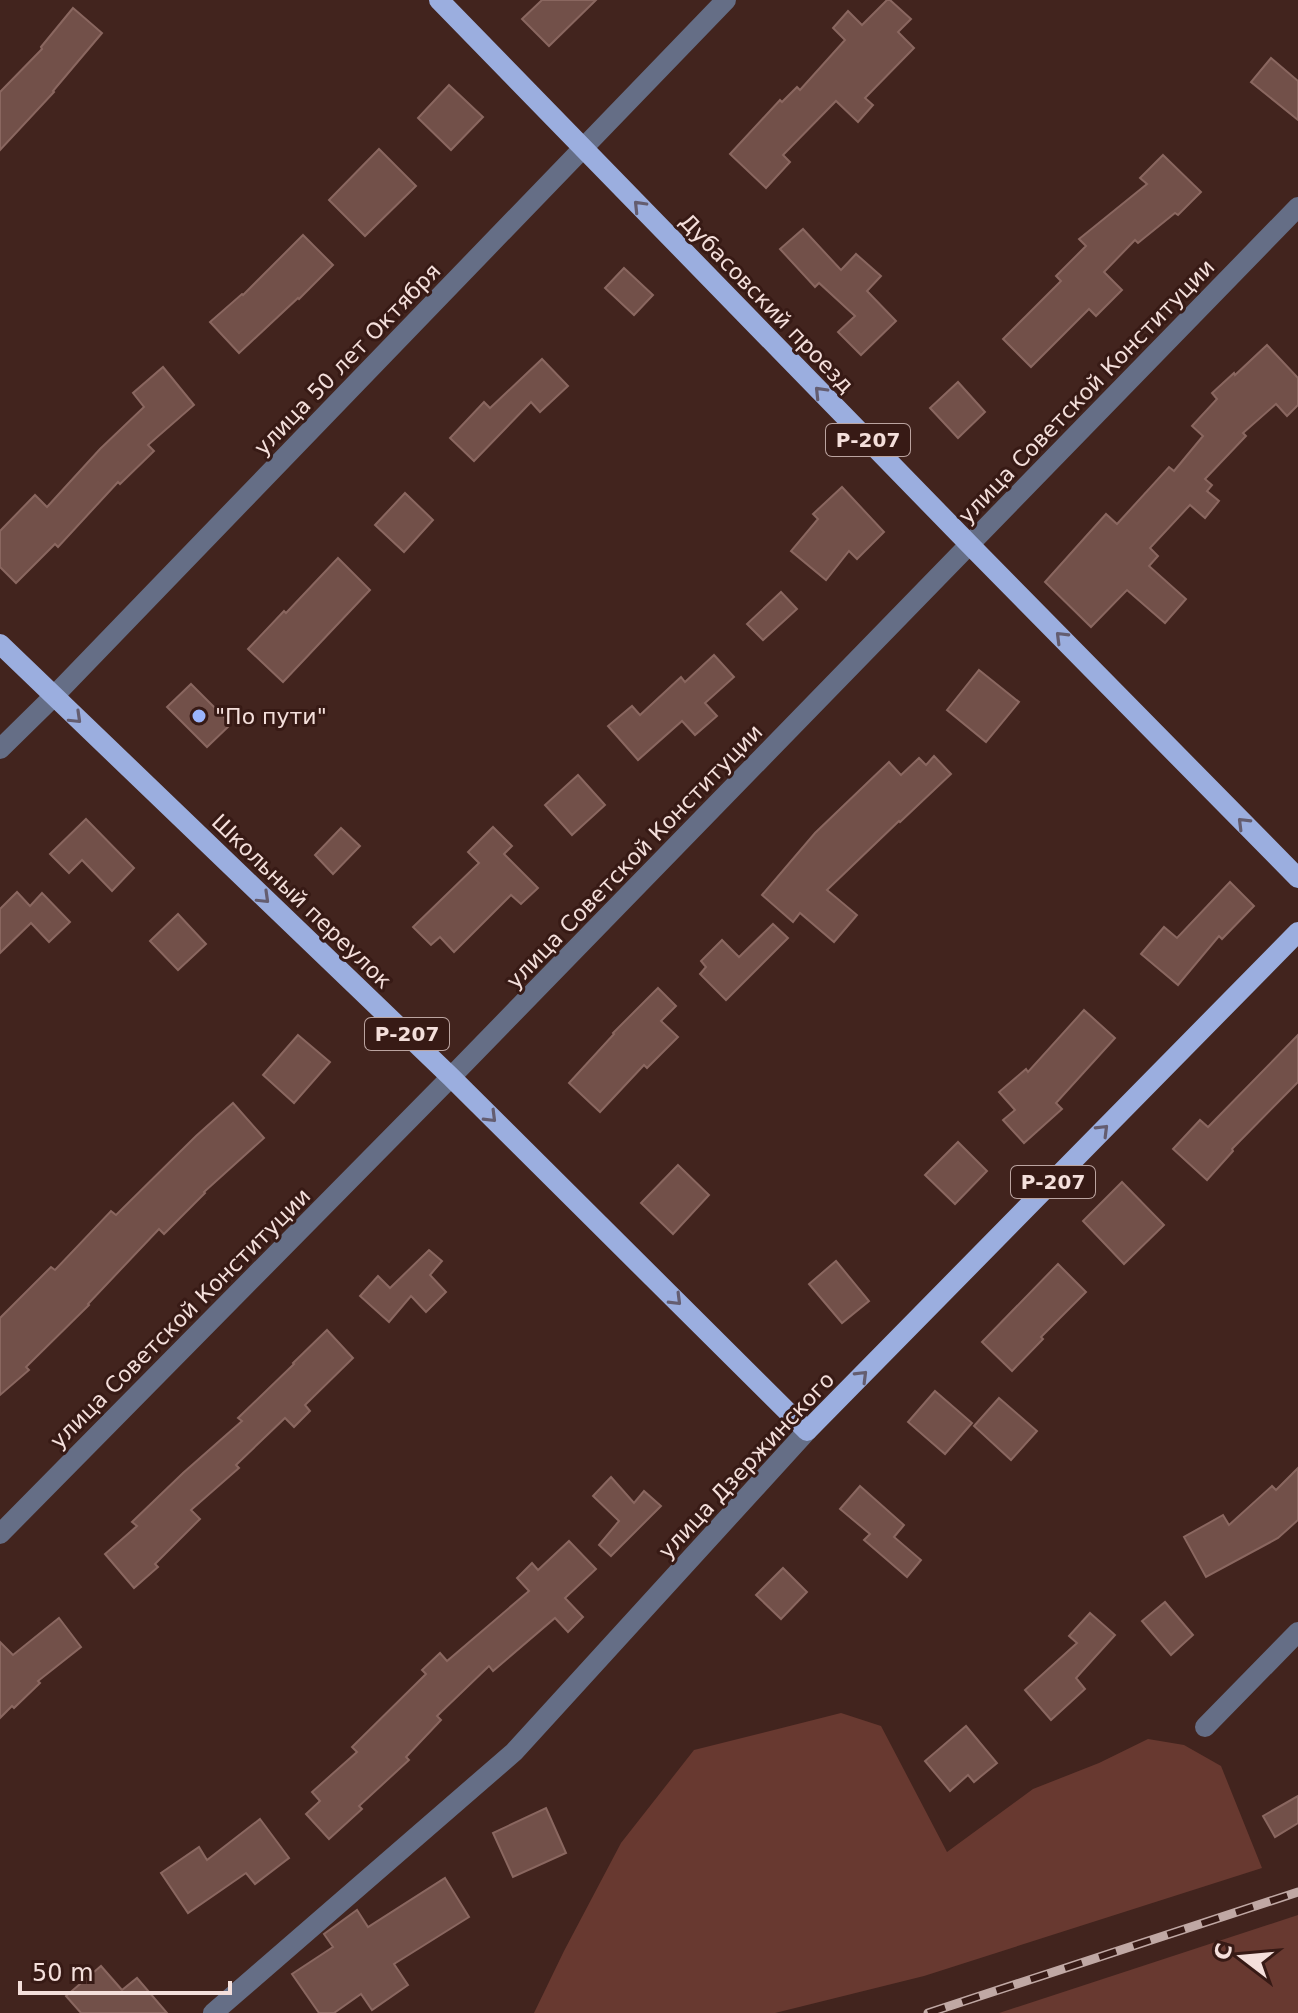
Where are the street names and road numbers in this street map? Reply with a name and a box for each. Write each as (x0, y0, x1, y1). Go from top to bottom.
street label: Дубасовский проезд (675, 209, 859, 398)
street label: улица Советской Конституции (953, 254, 1219, 529)
street label: улица 50 лет Октября (249, 258, 445, 460)
road number: Р-207 (826, 424, 910, 456)
street label: улица Советской Конституции (501, 719, 767, 994)
street label: Школьный переулок (207, 809, 397, 994)
road number: Р-207 (365, 1018, 449, 1050)
road number: Р-207 (1011, 1166, 1095, 1198)
street label: улица Советской Конституции (45, 1183, 315, 1453)
street label: улица Дзержинского (653, 1367, 839, 1564)

